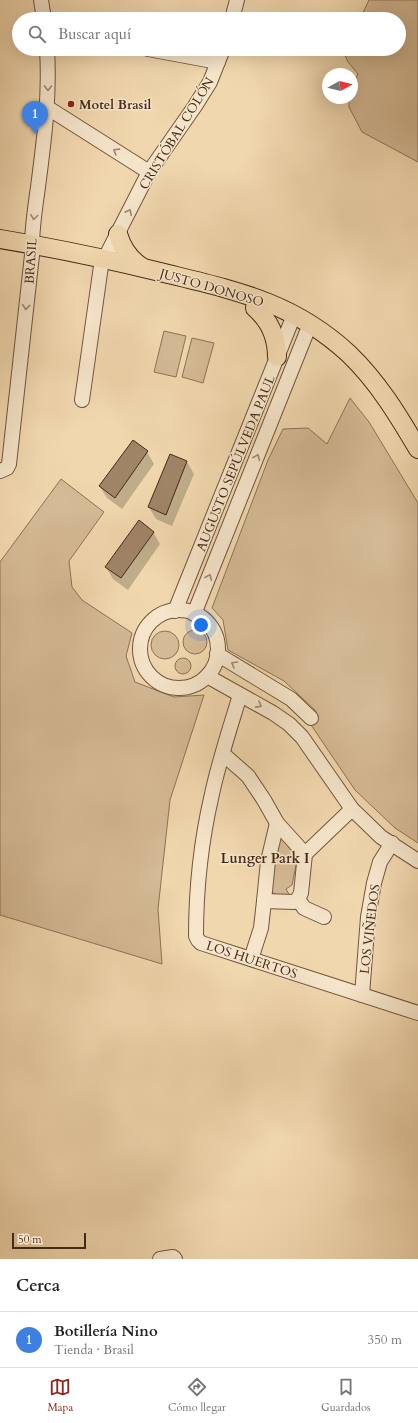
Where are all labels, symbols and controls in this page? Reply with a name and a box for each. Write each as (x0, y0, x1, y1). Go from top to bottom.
search box (12, 12, 406, 56)
icon: search (26, 23, 48, 45)
text: Buscar aquí (58, 24, 131, 44)
north arrow (322, 68, 358, 104)
street label: CRISTÓBAL COLÓN (135, 74, 219, 193)
one-way arrow (44, 85, 53, 91)
place label: Motel Brasil (79, 96, 152, 114)
marker: Motel Brasil (66, 99, 76, 109)
pin: 1 (22, 101, 48, 134)
one-way arrow (113, 148, 120, 156)
one-way arrow (124, 209, 132, 216)
one-way arrow (30, 214, 39, 220)
street label: BRASIL (20, 237, 42, 285)
street label: JUSTO DONOSO (156, 264, 266, 311)
one-way arrow (22, 304, 31, 310)
street label: AUGUSTO SEPÚLVEDA PAUL (192, 372, 280, 554)
one-way arrow (253, 453, 261, 460)
one-way arrow (204, 574, 212, 582)
your location (191, 615, 211, 635)
one-way arrow (231, 661, 238, 668)
one-way arrow (255, 701, 262, 708)
district label: Lunger Park I (221, 849, 309, 868)
street label: LOS VIÑEDOS (356, 883, 384, 975)
street label: LOS HUERTOS (204, 937, 300, 983)
scale bar (12, 1231, 86, 1250)
text: 50 m (18, 1232, 42, 1247)
text: Cerca (16, 1274, 60, 1297)
text: Botillería Nino (54, 1321, 158, 1341)
text: 1 (26, 1331, 32, 1349)
text: 350 m (368, 1331, 402, 1349)
text: Tienda · Brasil (54, 1341, 134, 1359)
tab: Mapa (47, 1376, 73, 1415)
tab: Cómo llegar (168, 1376, 226, 1415)
tab: Guardados (321, 1376, 371, 1415)

